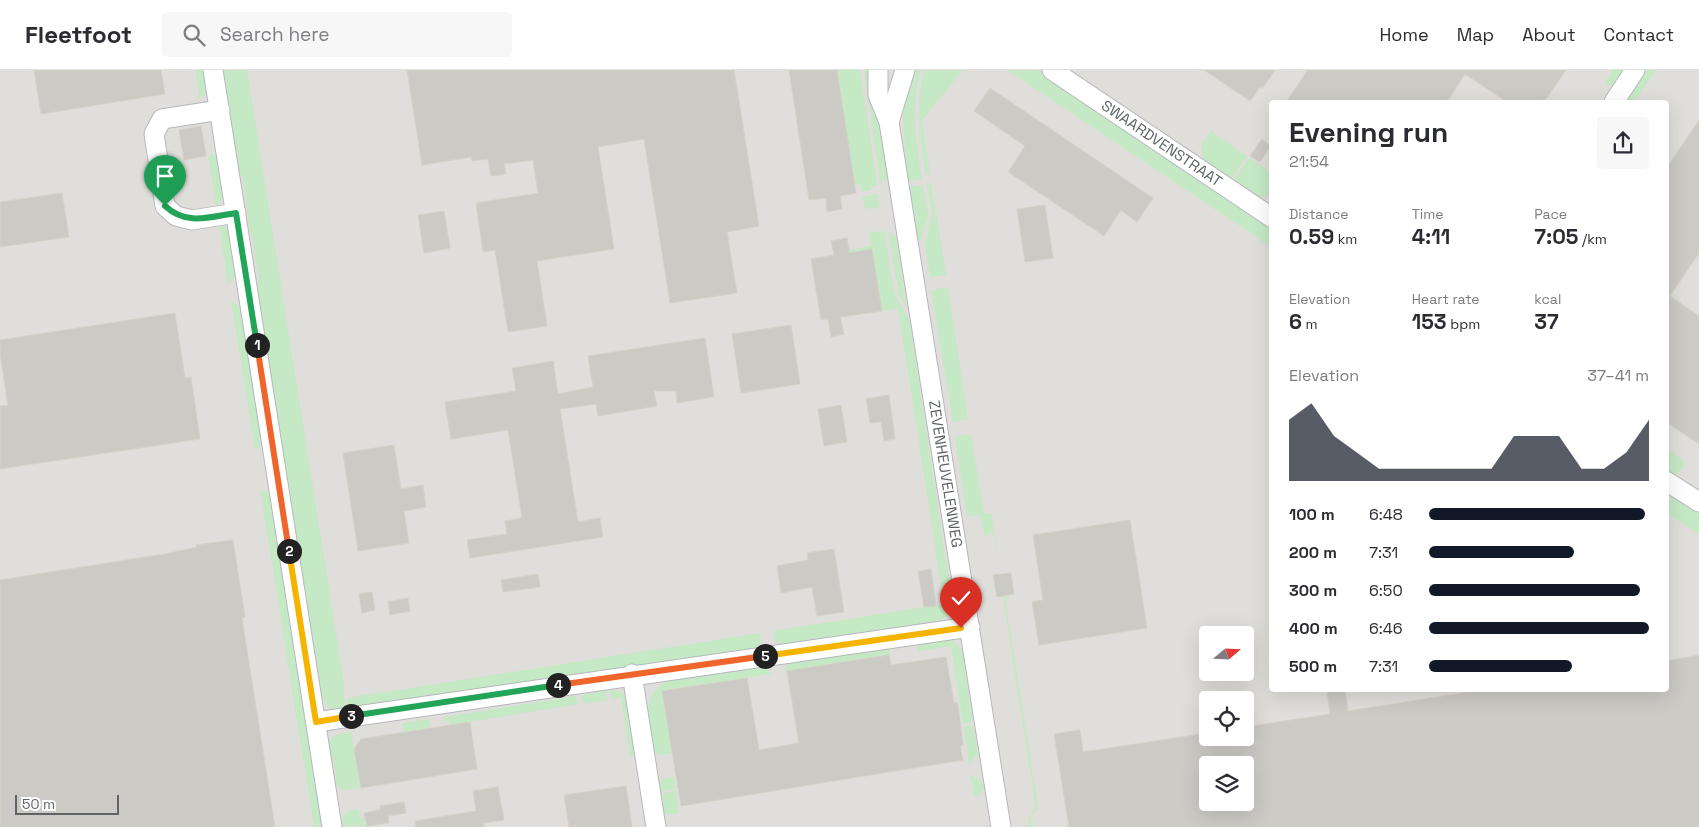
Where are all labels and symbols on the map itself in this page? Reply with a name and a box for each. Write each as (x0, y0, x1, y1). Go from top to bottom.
street label: SWAARDVENSTRAAT (1098, 96, 1226, 190)
pin (144, 155, 186, 206)
pin: 1 (244, 332, 270, 358)
street label: ZEVENHEUVELENWEG (925, 399, 967, 549)
pin: 2 (276, 538, 302, 564)
pin (940, 577, 982, 628)
north arrow (1199, 626, 1254, 681)
pin: 5 (752, 644, 778, 668)
pin: 4 (546, 672, 570, 698)
pin: 3 (338, 704, 364, 728)
scale bar (15, 792, 119, 815)

